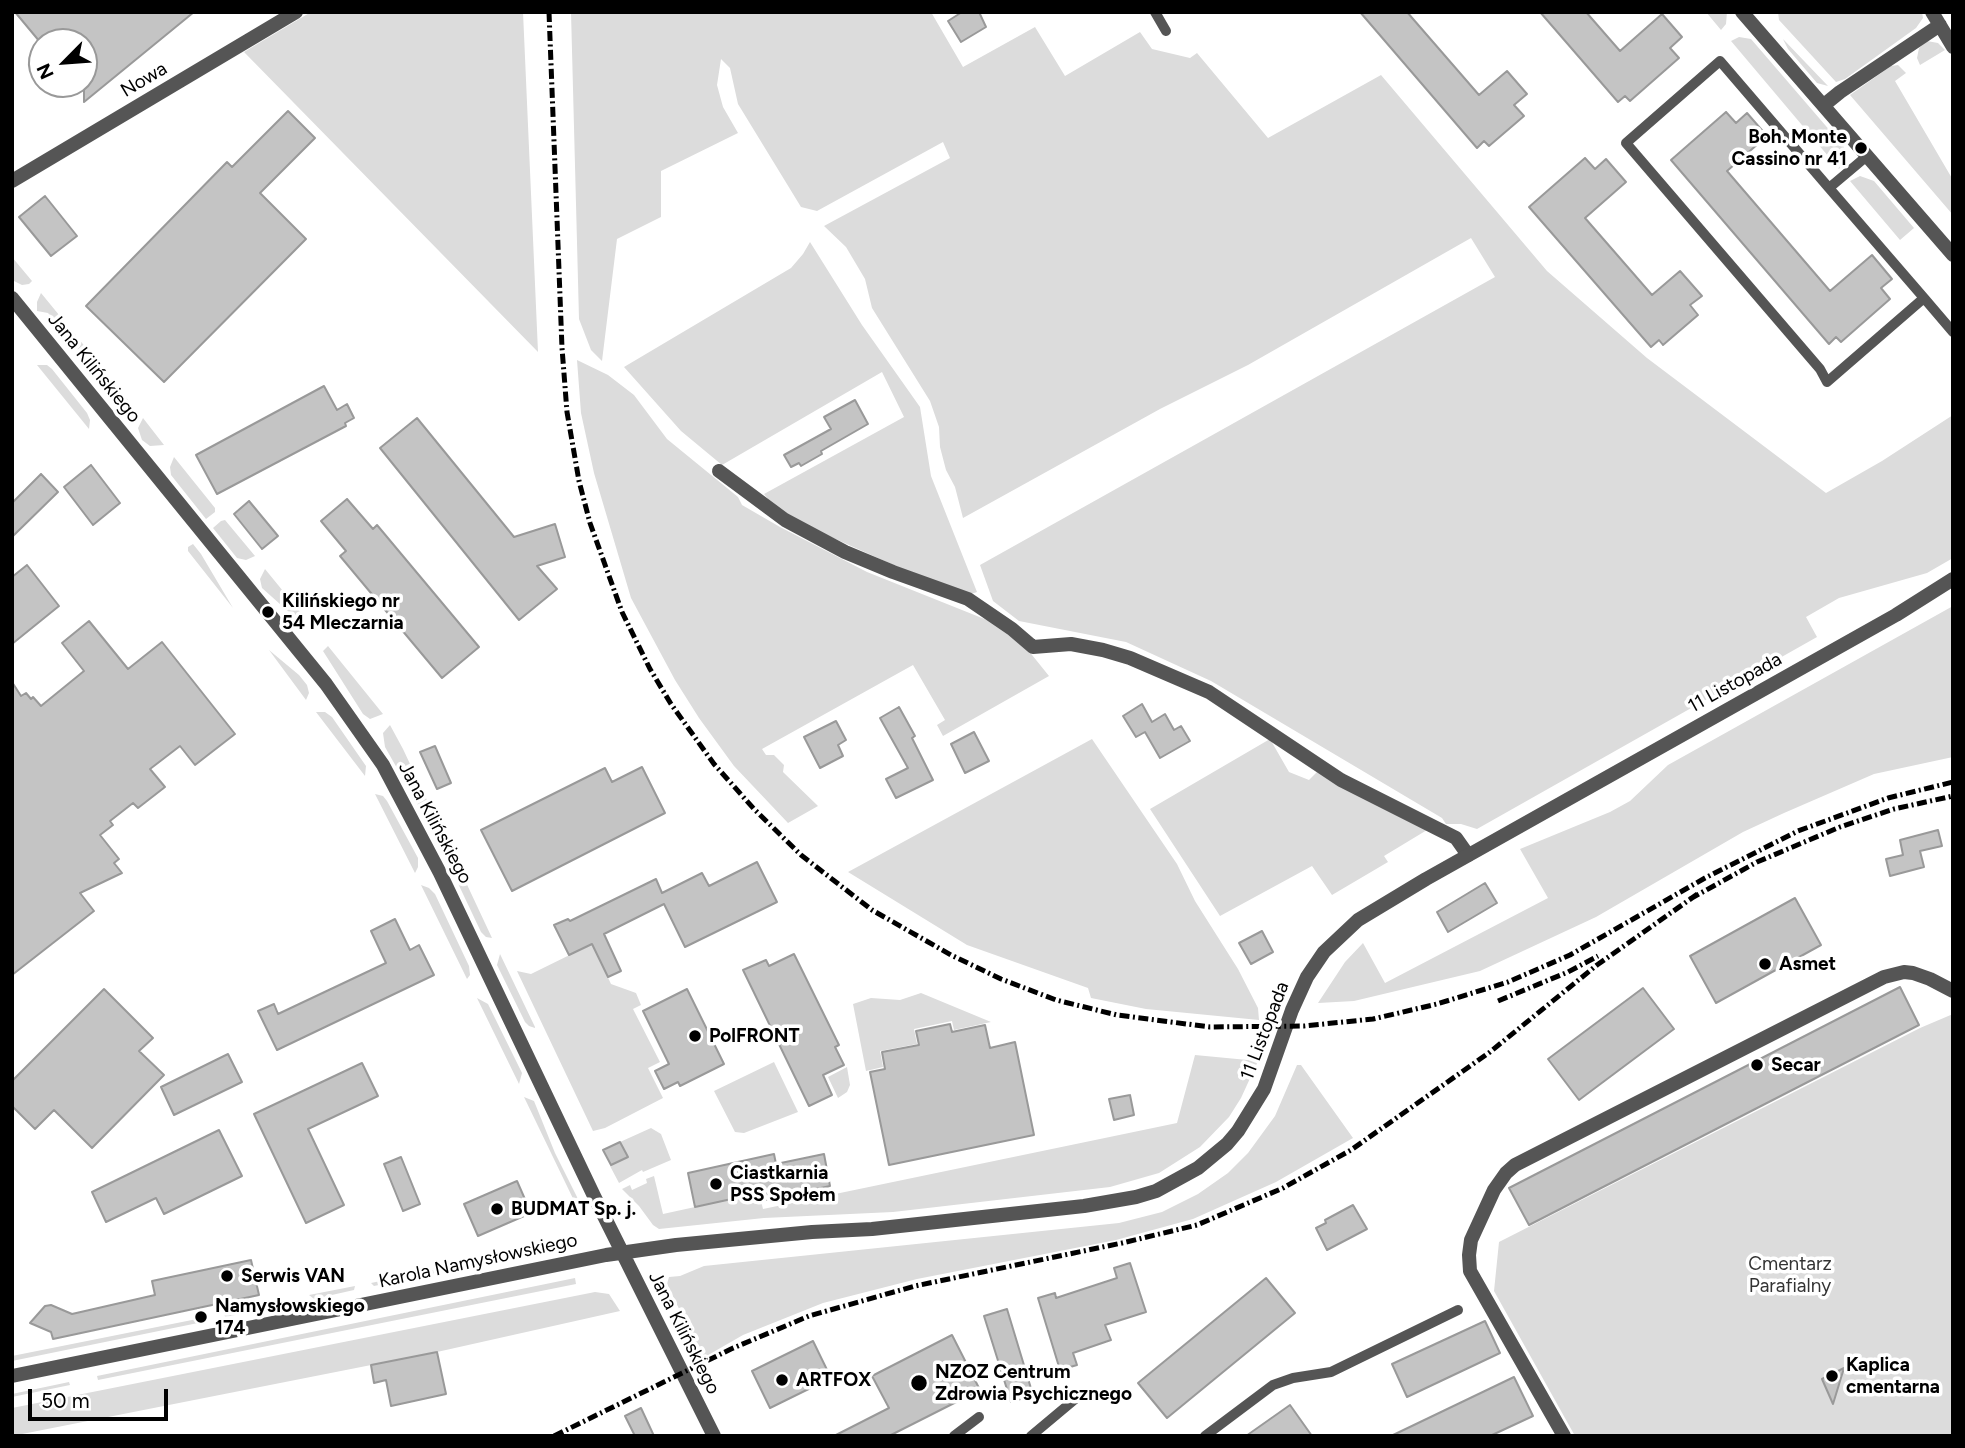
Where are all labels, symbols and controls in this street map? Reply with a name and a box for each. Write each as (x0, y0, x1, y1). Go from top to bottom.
north arrow (28, 28, 98, 98)
street label: Nowa (117, 57, 171, 103)
text: N (32, 60, 59, 83)
place label: Boh. Monte Cassino nr 41 (1732, 126, 1847, 170)
marker: Boh. Monte Cassino nr 41 (1853, 140, 1869, 156)
street label: Jana Kilińskiego (43, 308, 145, 428)
place label: Kilińskiego nr 54 Mleczarnia (282, 590, 404, 634)
marker: Kilińskiego nr 54 Mleczarnia (260, 604, 276, 620)
street label: 11 Listopada (1684, 648, 1786, 718)
street label: Jana Kilińskiego (393, 758, 477, 888)
place label: Asmet (1779, 953, 1836, 975)
marker: Asmet (1757, 956, 1773, 972)
street label: 11 Listopada (1236, 979, 1294, 1083)
place label: PolFRONT (709, 1025, 799, 1047)
marker: PolFRONT (687, 1028, 703, 1044)
place label: Secar (1771, 1054, 1821, 1076)
marker: Secar (1749, 1057, 1765, 1073)
place label: Ciastkarnia PSS Społem (730, 1162, 836, 1206)
marker: Ciastkarnia PSS Społem (708, 1176, 724, 1192)
place label: BUDMAT Sp. j. (511, 1198, 636, 1220)
marker: BUDMAT Sp. j. (489, 1201, 505, 1217)
street label: Karola Namysłowskiego (377, 1229, 579, 1293)
park label: Cmentarz Parafialny (1748, 1253, 1832, 1297)
place label: Serwis VAN (241, 1265, 345, 1287)
marker: Serwis VAN (219, 1268, 235, 1284)
street label: Jana Kilińskiego (643, 1268, 725, 1398)
place label: Namysłowskiego 174 (215, 1295, 365, 1339)
marker: Namysłowskiego 174 (193, 1309, 209, 1325)
place label: Kaplica cmentarna (1846, 1354, 1940, 1398)
place label: NZOZ Centrum Zdrowia Psychicznego (935, 1361, 1132, 1405)
marker: Kaplica cmentarna (1824, 1368, 1840, 1384)
place label: ARTFOX (796, 1369, 871, 1391)
marker: ARTFOX (774, 1372, 790, 1388)
marker: NZOZ Centrum Zdrowia Psychicznego (909, 1373, 929, 1393)
scale bar (32, 1374, 172, 1418)
text: 50 m (41, 1388, 90, 1413)

